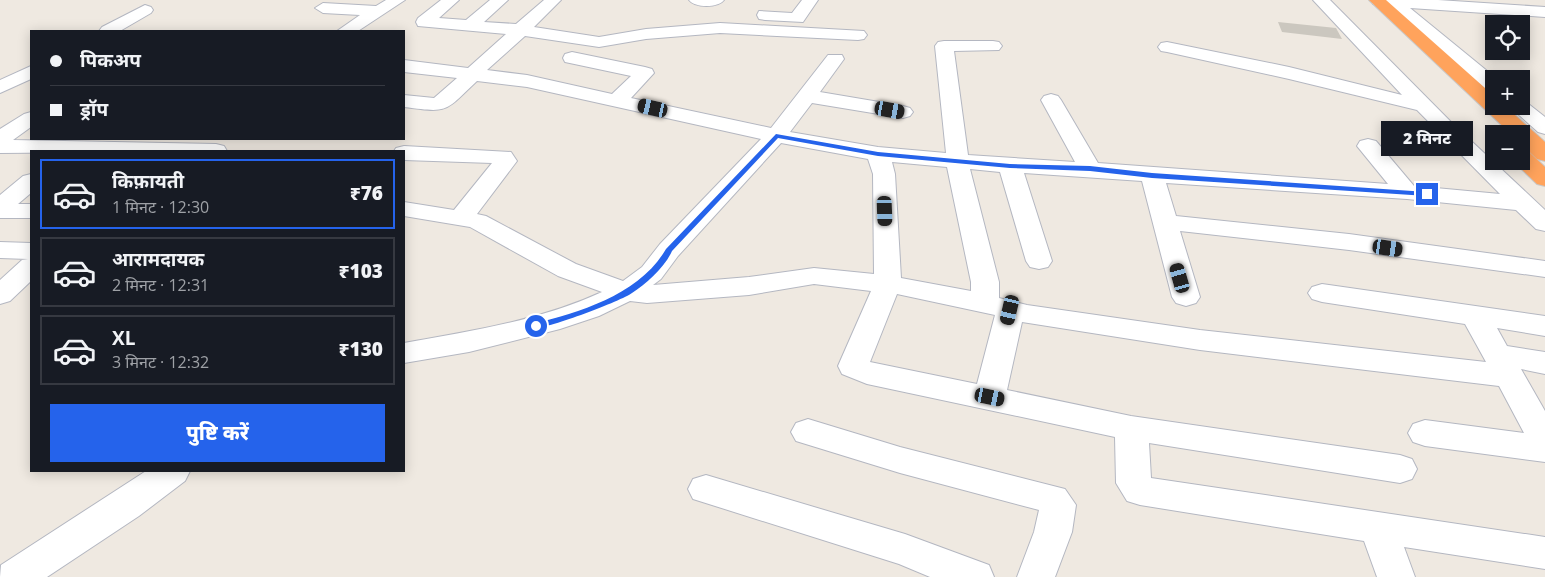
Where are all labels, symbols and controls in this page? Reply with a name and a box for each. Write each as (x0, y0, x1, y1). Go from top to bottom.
map controls (1485, 15, 1530, 170)
button: locate (1485, 15, 1530, 60)
text: पिकअप (80, 47, 141, 73)
button: + (1485, 70, 1530, 115)
text: ड्रॉप (80, 96, 108, 122)
car (636, 97, 669, 119)
car (873, 100, 906, 120)
callout: 2 मिनट (1381, 121, 1473, 156)
button: − (1485, 125, 1530, 170)
text: 2 मिनट (1403, 127, 1451, 149)
text: किफ़ायती (112, 168, 184, 194)
icon: car (52, 172, 97, 217)
text: ₹76 (350, 180, 383, 206)
route end (1416, 183, 1438, 205)
text: 1 मिनट · 12:30 (112, 196, 209, 218)
car (876, 196, 893, 226)
car (1372, 238, 1403, 258)
text: आरामदायक (112, 246, 204, 272)
icon: car (52, 250, 97, 295)
text: ₹103 (339, 258, 383, 284)
car (1168, 262, 1191, 294)
text: 2 मिनट · 12:31 (112, 274, 209, 296)
car (999, 294, 1020, 326)
route start (525, 315, 547, 337)
text: XL (112, 325, 135, 351)
icon: car (52, 328, 97, 373)
text: ₹130 (339, 336, 383, 362)
text: 3 मिनट · 12:32 (112, 351, 209, 373)
car (973, 387, 1006, 407)
button: पुष्टि करें (50, 404, 385, 462)

